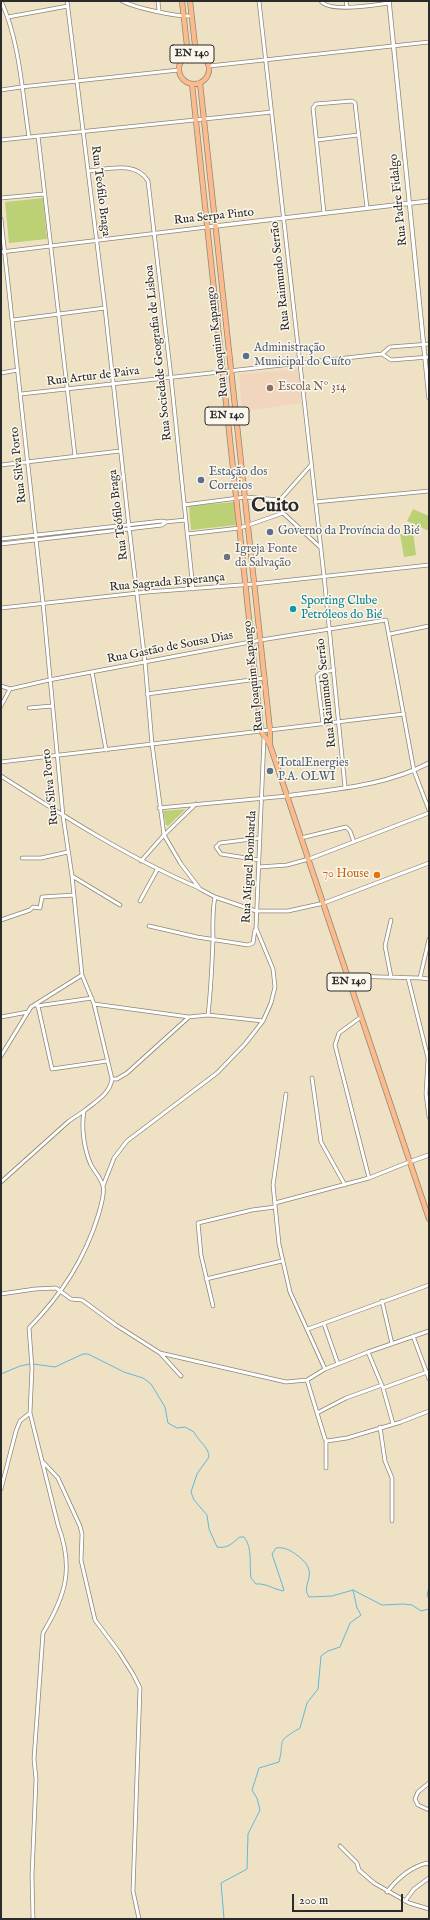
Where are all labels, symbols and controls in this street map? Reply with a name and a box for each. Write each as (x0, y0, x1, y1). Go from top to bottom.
road number: EN 140 (170, 45, 214, 63)
street label: Rua Teófilo Braga (87, 145, 113, 237)
street label: Rua Padre Fidalgo (387, 153, 411, 247)
street label: Rua Serpa Pinto (173, 206, 255, 228)
street label: Rua Raimundo Serrão (268, 221, 294, 331)
street label: Rua Sociedade Geografia de Lisboa (143, 264, 175, 442)
street label: Rua Joaquim Kapango (204, 286, 232, 398)
place label: Administração Municipal do Cuíto (254, 342, 351, 370)
marker: Administração Municipal do Cuíto (241, 351, 251, 361)
street label: Rua Artur de Paiva (46, 364, 140, 390)
place label: Escola Nº 314 (278, 381, 346, 395)
marker: Escola Nº 314 (265, 383, 275, 393)
road number: EN 140 (205, 407, 249, 425)
street label: Rua Silva Porto (8, 426, 30, 504)
place label: Estação dos Correios (209, 466, 267, 494)
street label: Rua Teófilo Braga (106, 469, 132, 561)
marker: Estação dos Correios (196, 475, 206, 485)
district label: Cuito (251, 495, 299, 519)
place label: Governo da Província do Bié (278, 525, 420, 539)
marker: Governo da Província do Bié (265, 527, 275, 537)
place label: Igreja Fonte da Salvação (235, 543, 297, 571)
marker: Igreja Fonte da Salvação (222, 552, 232, 562)
street label: Rua Sagrada Esperança (109, 571, 225, 595)
place label: Sporting Clube Petróleos do Bié (301, 595, 382, 623)
marker: Sporting Clube Petróleos do Bié (288, 604, 298, 614)
street label: Rua Joaquim Kapango (241, 620, 267, 732)
street label: Rua Gastão de Sousa Dias (106, 629, 234, 667)
street label: Rua Raimundo Serrão (314, 638, 340, 748)
street label: Rua Silva Porto (40, 748, 62, 826)
place label: TotalEnergies P.A. OLWI (278, 757, 349, 785)
marker: TotalEnergies P.A. OLWI (265, 766, 275, 776)
street label: Rua Miguel Bombarda (240, 810, 260, 924)
place label: 70 House (322, 868, 369, 882)
marker: 70 House (372, 870, 382, 880)
road number: EN 140 (327, 973, 371, 991)
scale bar (294, 1886, 405, 1912)
text: 200 m (299, 1893, 328, 1908)

